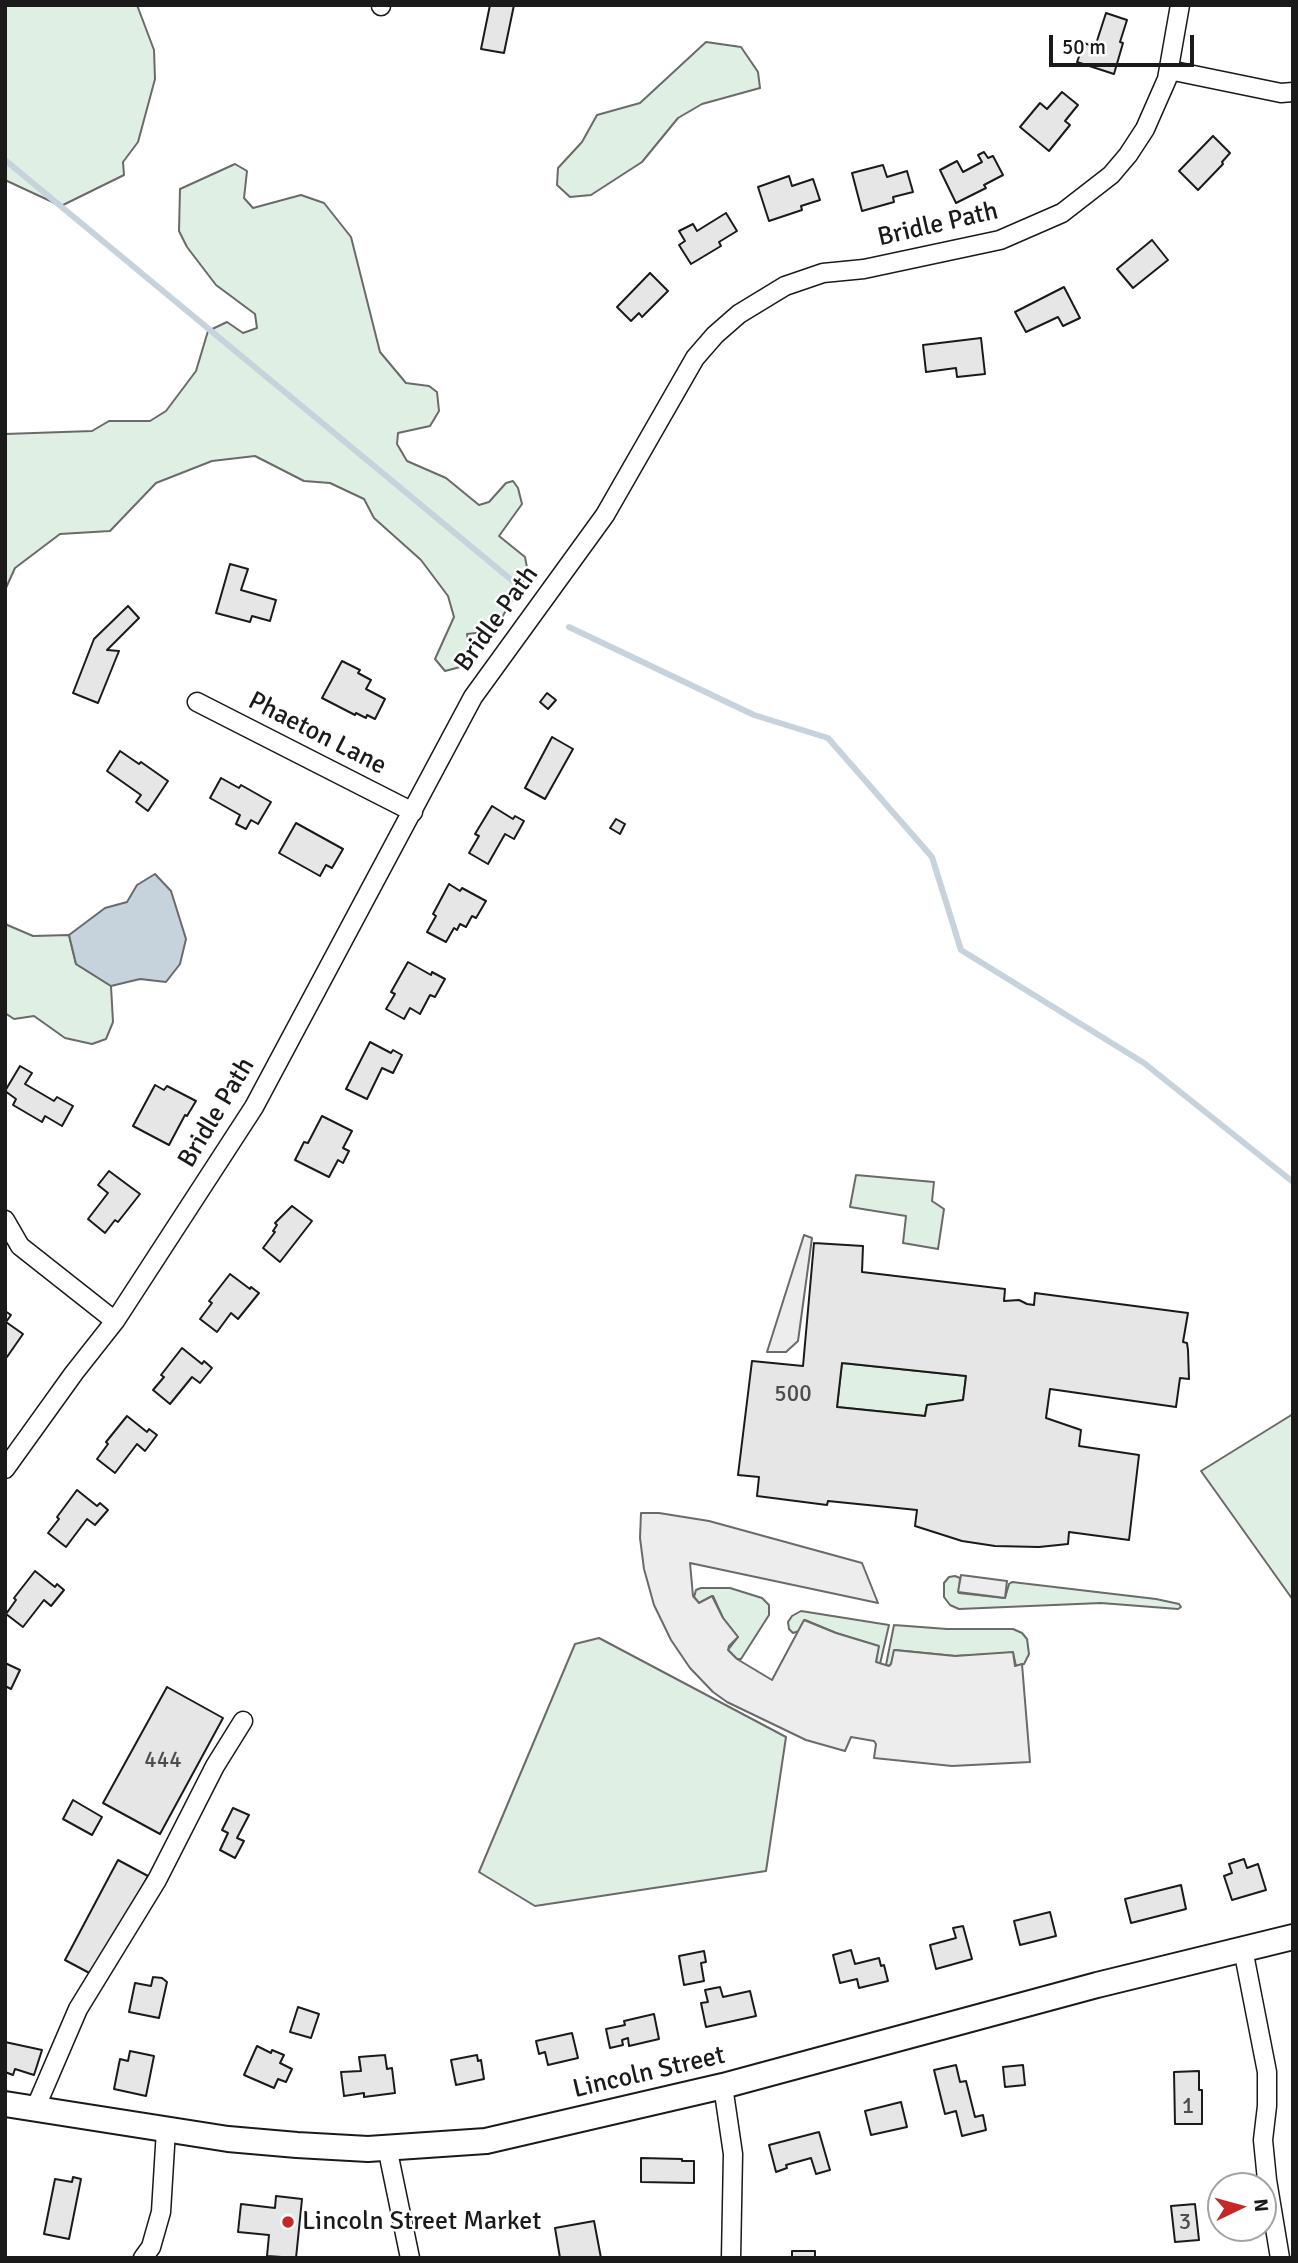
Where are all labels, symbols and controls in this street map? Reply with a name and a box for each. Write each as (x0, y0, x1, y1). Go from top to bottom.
scale bar (1053, 21, 1198, 65)
text: 50 m (1062, 34, 1106, 60)
street label: Bridle Path (875, 196, 1001, 254)
street label: Bridle Path (448, 560, 546, 678)
street label: Phaeton Lane (243, 686, 391, 782)
street label: Bridle Path (172, 1052, 262, 1174)
house number: 500 (774, 1381, 812, 1409)
house number: 444 (144, 1747, 182, 1775)
street label: Lincoln Street (570, 2040, 728, 2106)
house number: 1 (1182, 2093, 1194, 2121)
north arrow (1207, 2172, 1277, 2242)
text: N (1248, 2198, 1273, 2213)
place label: Lincoln Street Market (302, 2206, 541, 2238)
house number: 3 (1179, 2209, 1191, 2237)
marker: Lincoln Street Market (280, 2214, 296, 2230)

